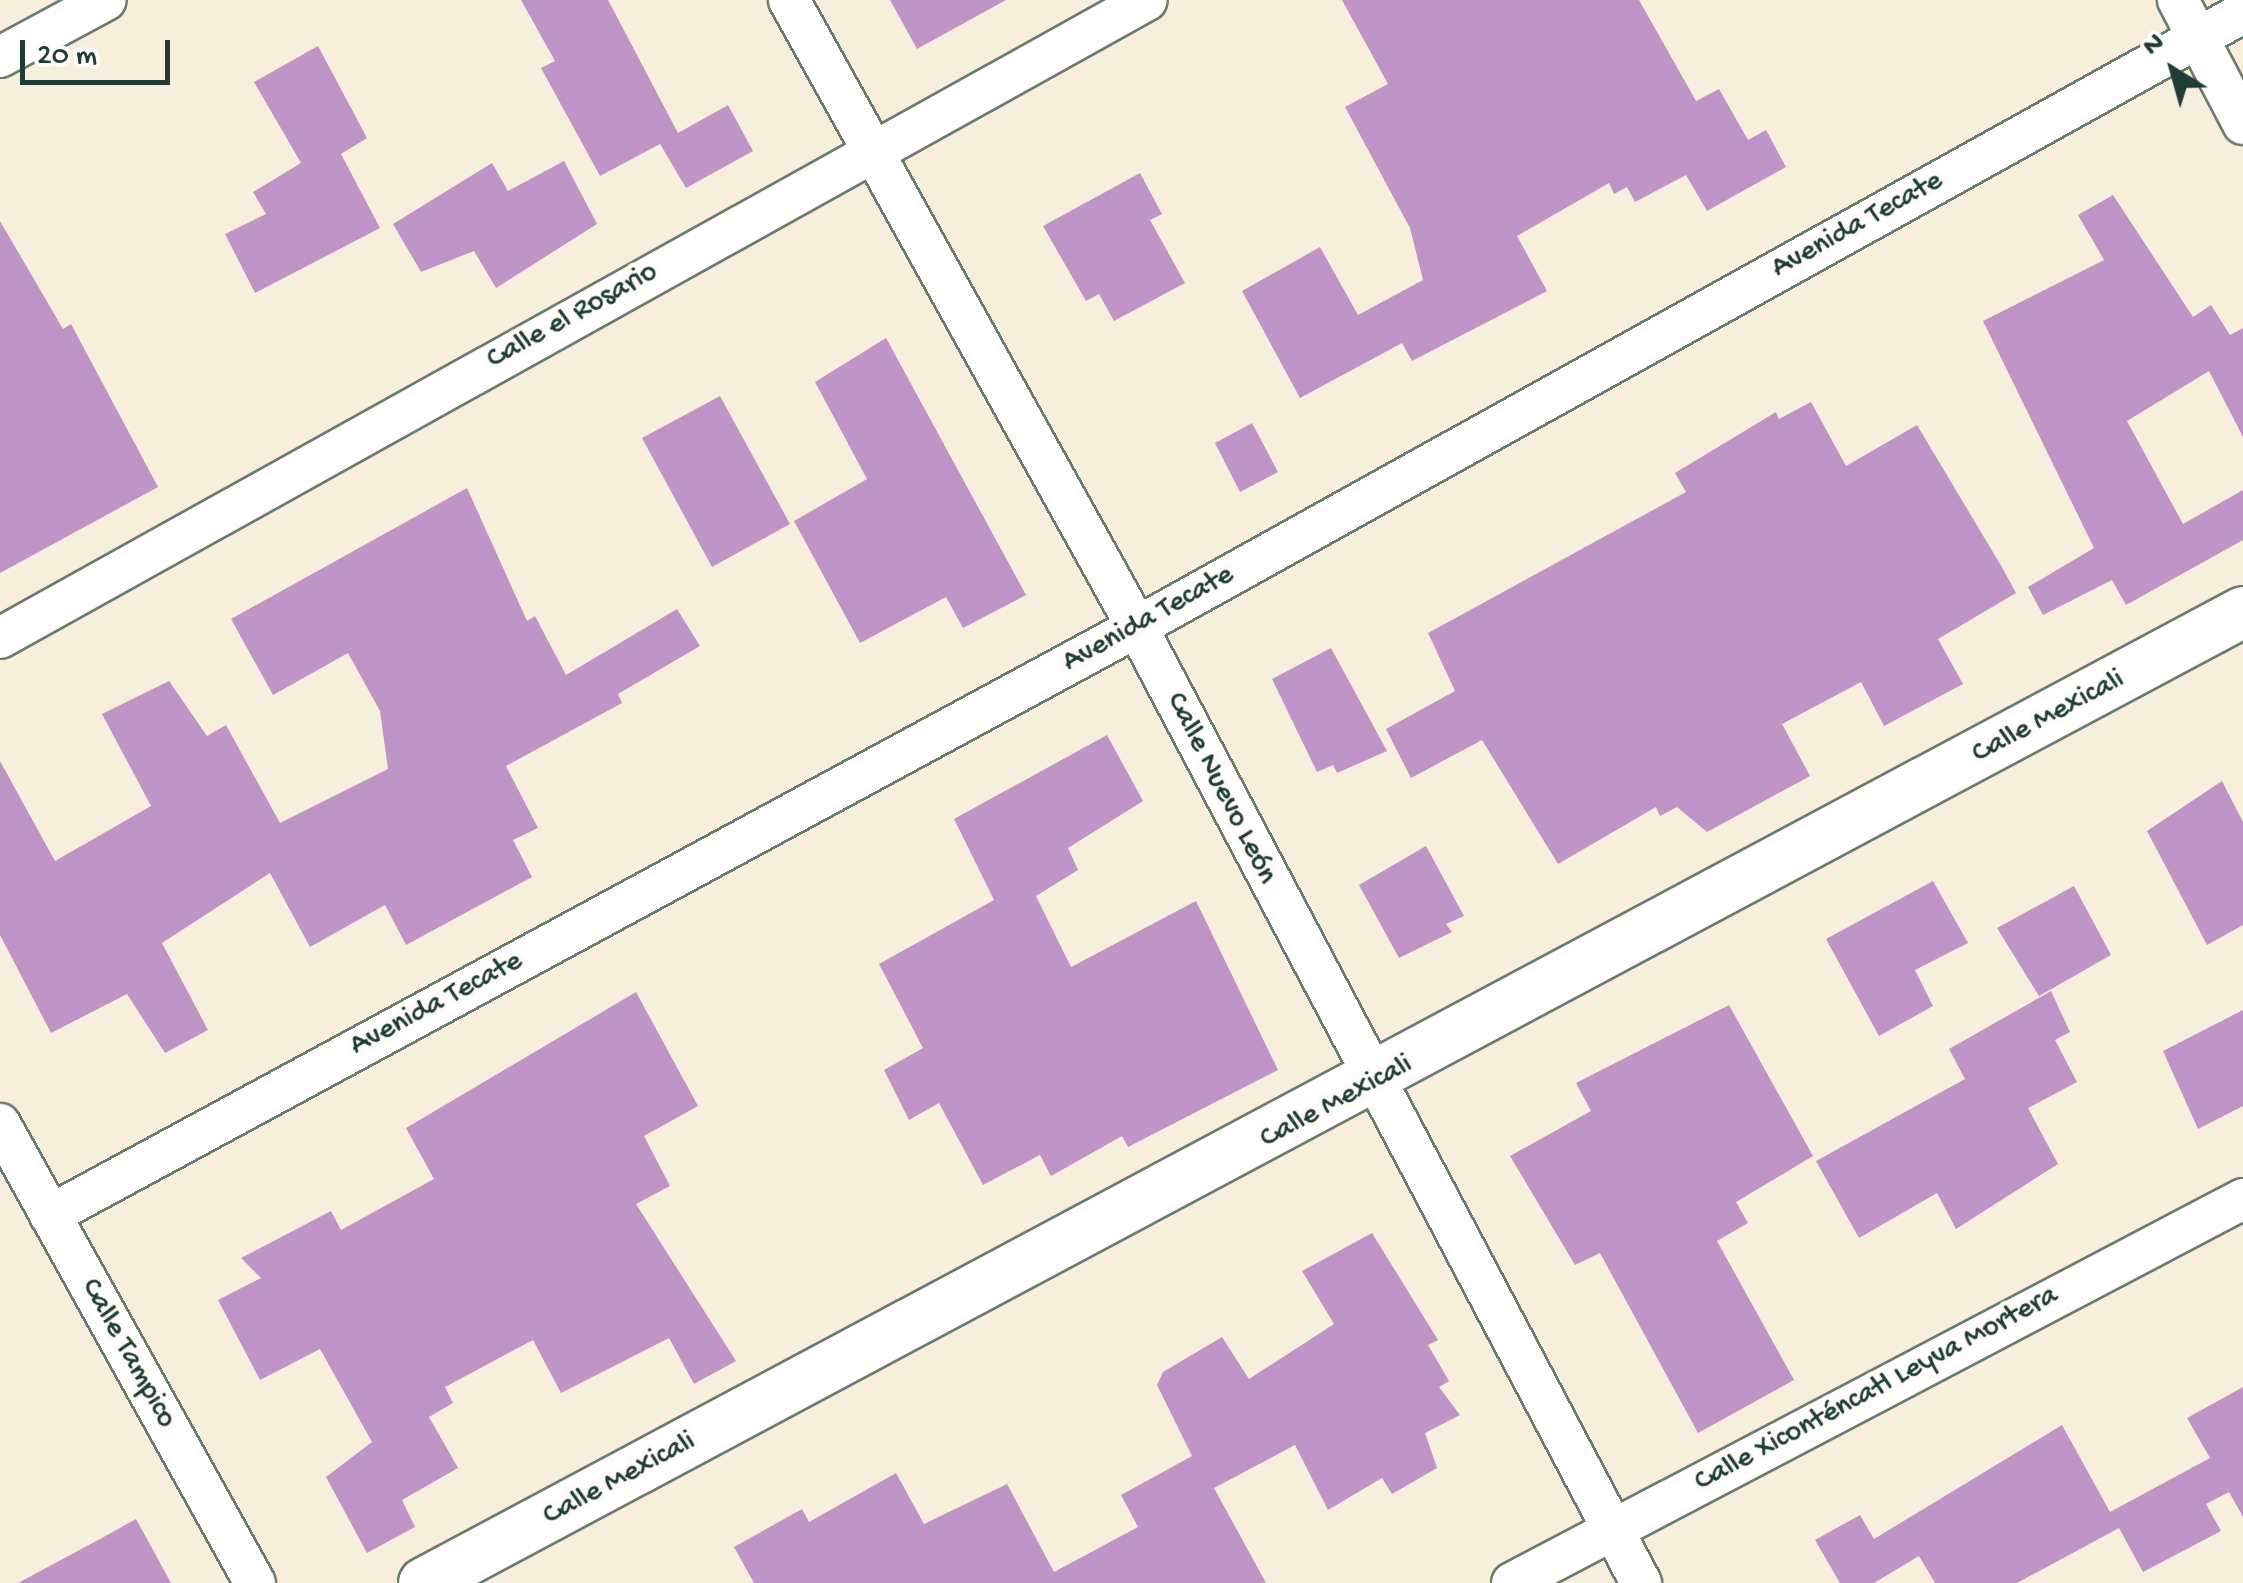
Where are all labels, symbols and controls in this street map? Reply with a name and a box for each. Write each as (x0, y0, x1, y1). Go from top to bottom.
scale bar (25, 20, 175, 82)
north arrow (2123, 20, 2223, 120)
text: N (2137, 27, 2172, 64)
text: 20 m (37, 40, 97, 75)
street label: Avenida Tecate (1766, 164, 1950, 288)
street label: Calle el Rosario (481, 255, 665, 379)
street label: Avenida Tecate (1057, 558, 1241, 682)
street label: Calle Mexicali (1967, 663, 2131, 773)
street label: Calle Nuevo León (1156, 687, 1284, 891)
street label: Avenida Tecate (345, 944, 529, 1066)
street label: Calle Mexicali (1255, 1048, 1419, 1158)
street label: Calle Tampico (71, 1273, 183, 1435)
street label: Calle Xiconténcatl Leyva Mortera (1689, 1279, 2065, 1501)
street label: Calle Mexicali (538, 1425, 702, 1535)

